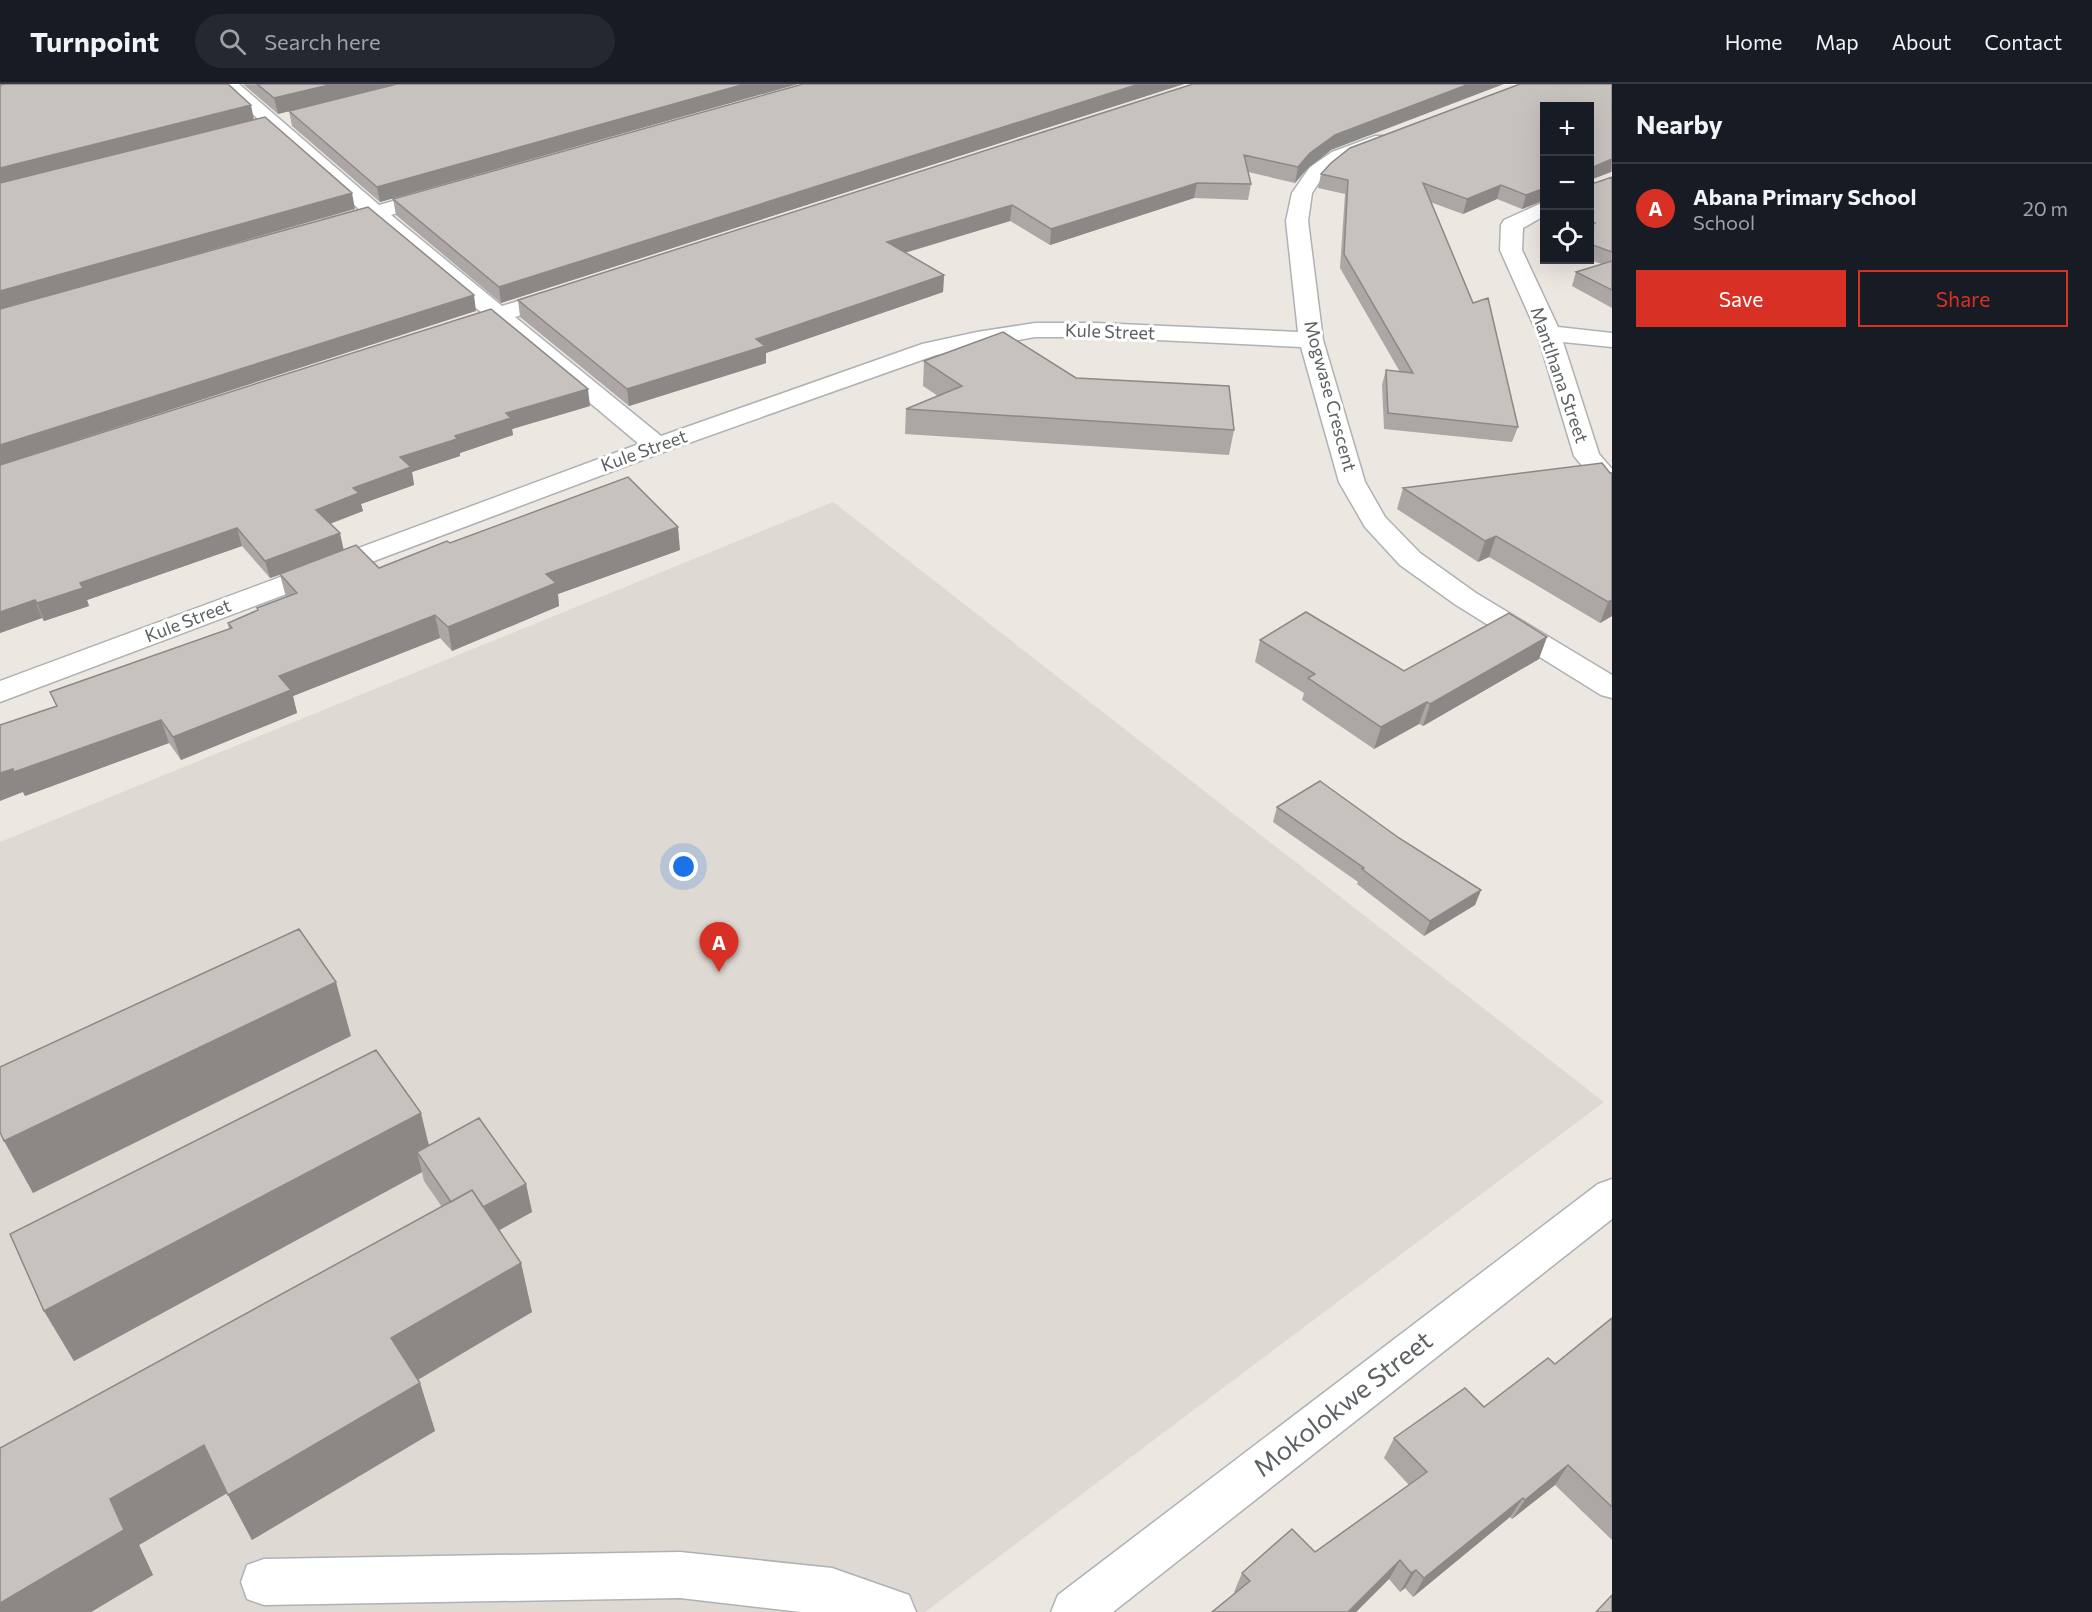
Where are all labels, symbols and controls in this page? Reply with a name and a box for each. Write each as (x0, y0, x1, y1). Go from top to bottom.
search box (195, 14, 615, 68)
text: Turnpoint (30, 24, 159, 58)
icon: search (216, 25, 249, 58)
text: Search here (264, 28, 381, 55)
text: Home (1725, 29, 1782, 54)
text: Map (1815, 29, 1859, 54)
text: About (1892, 29, 1951, 54)
text: Contact (1984, 29, 2062, 54)
map controls (1540, 102, 1594, 264)
button: + (1540, 102, 1594, 156)
text: Nearby (1636, 108, 1723, 139)
button: − (1540, 156, 1594, 210)
text: Abana Primary School (1693, 183, 1916, 210)
text: A (1648, 196, 1663, 220)
text: 20 m (2023, 196, 2068, 220)
button: locate (1540, 210, 1594, 264)
text: School (1693, 210, 1755, 234)
button: Save (1636, 270, 1846, 327)
button: Share (1858, 270, 2068, 327)
street label: Mantlhana Street (1526, 304, 1594, 446)
street label: Kule Street (1065, 318, 1156, 344)
street label: Mogwase Crescent (1300, 318, 1362, 474)
street label: Kule Street (597, 424, 690, 476)
street label: Kule Street (142, 594, 234, 647)
your location (669, 852, 698, 881)
pin: A (700, 922, 738, 972)
street label: Mokolokwe Street (1247, 1323, 1438, 1482)

